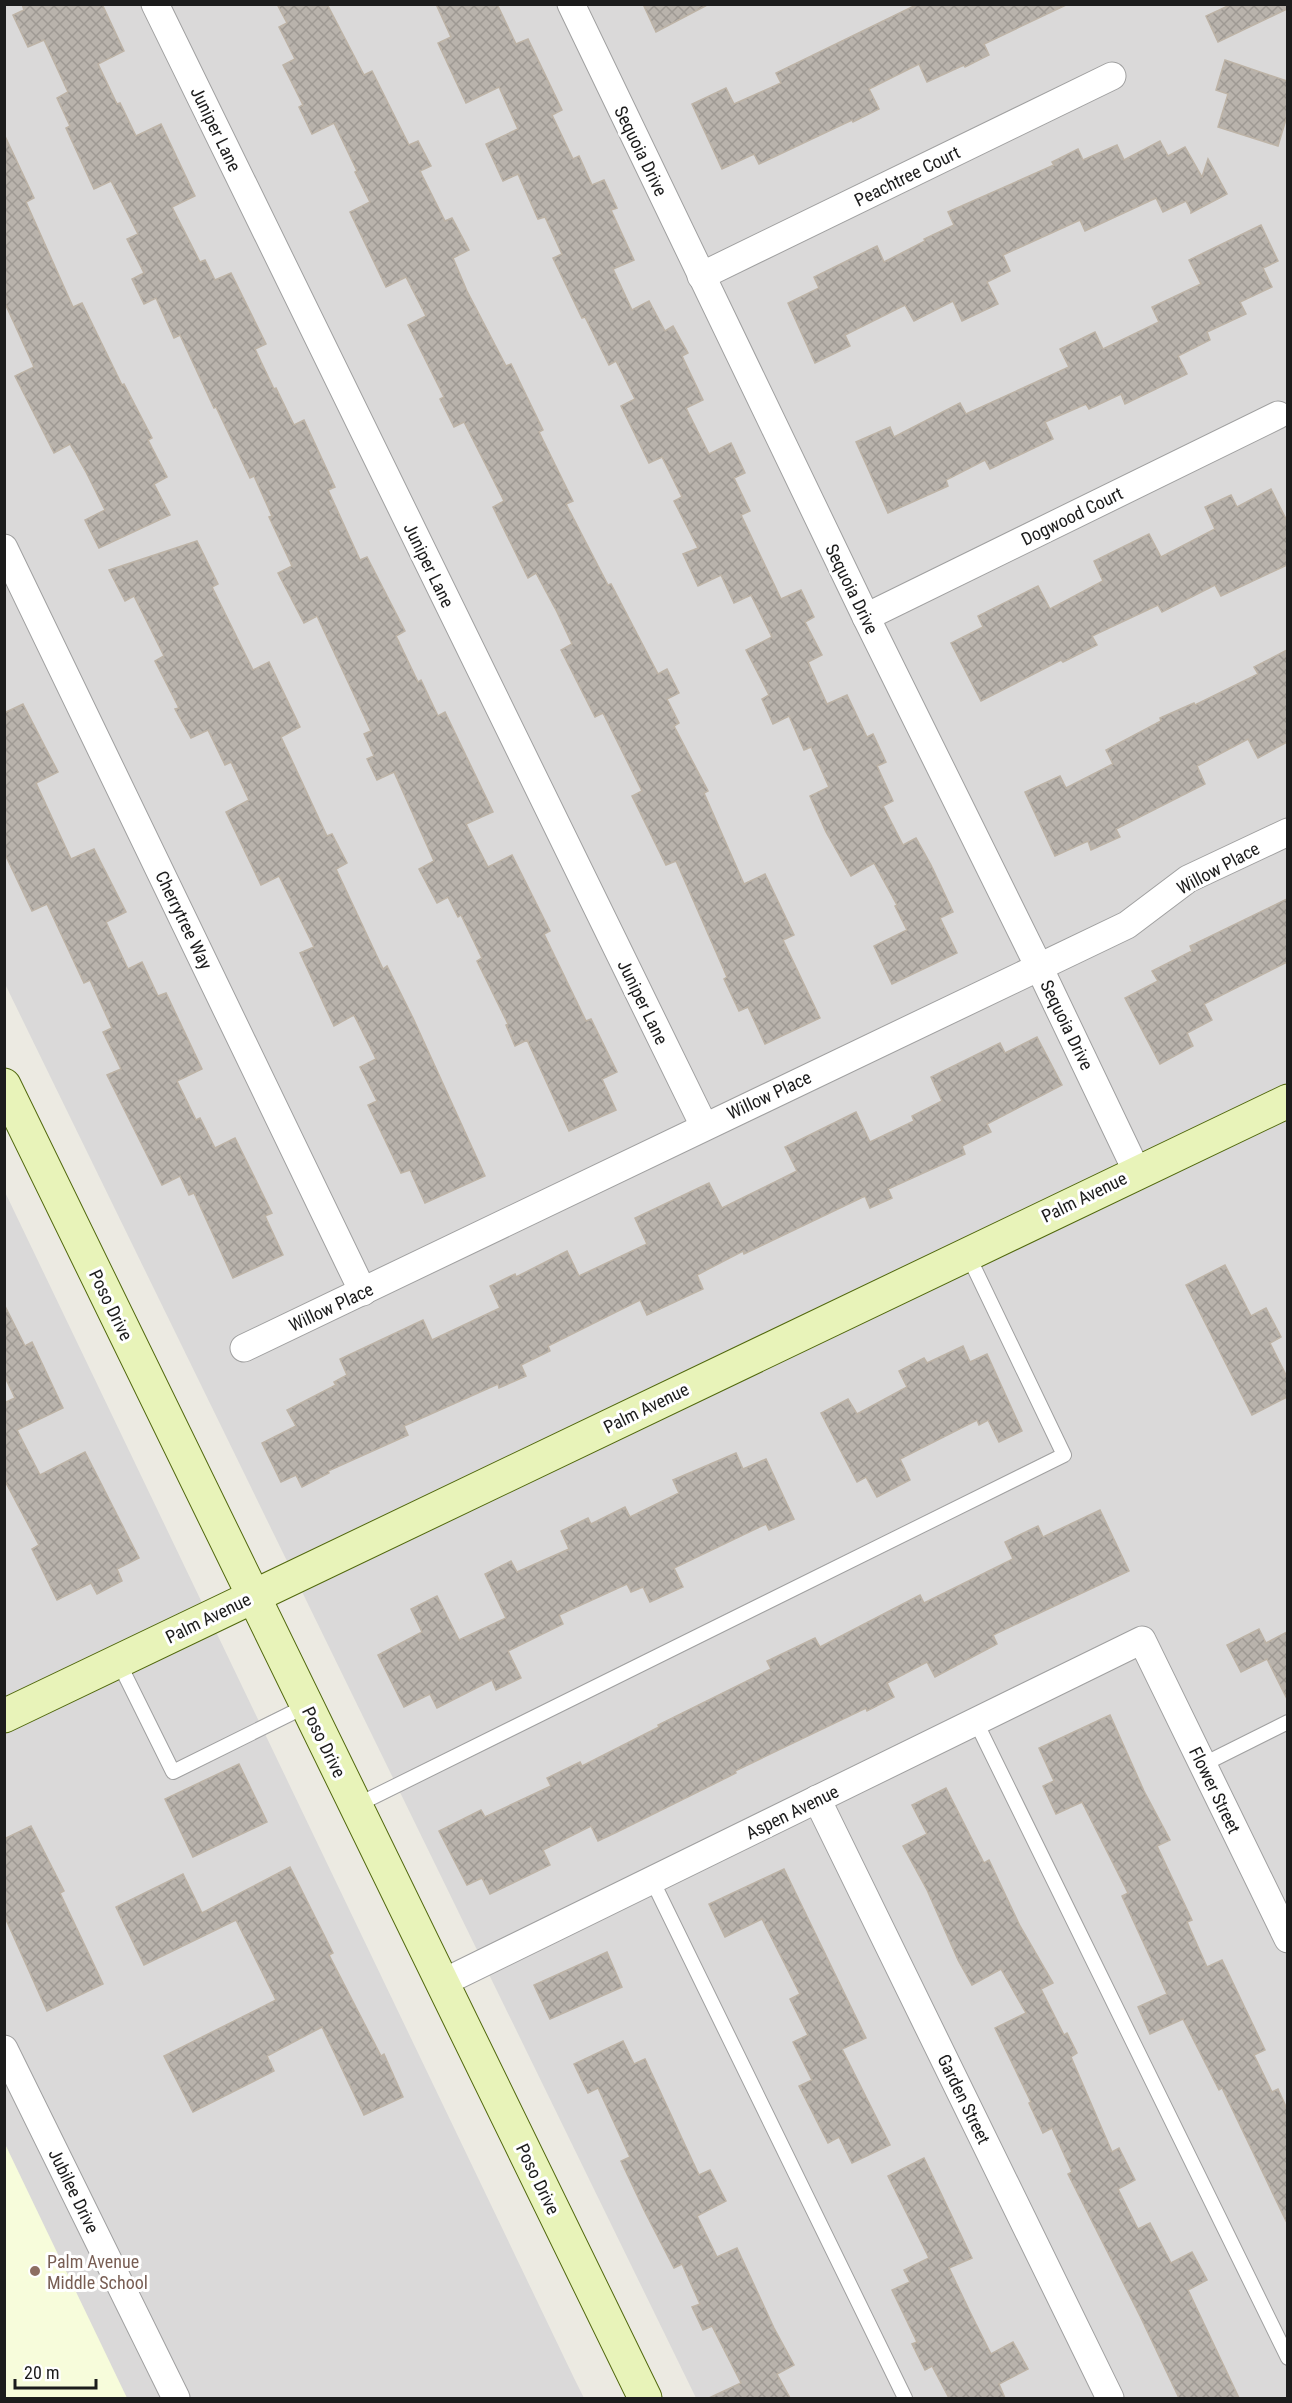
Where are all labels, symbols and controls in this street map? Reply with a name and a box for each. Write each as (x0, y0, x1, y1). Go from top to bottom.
street label: Juniper Lane (187, 83, 245, 175)
street label: Sequoia Drive (610, 103, 672, 199)
street label: Peachtree Court (851, 141, 963, 211)
street label: Dogwood Court (1018, 482, 1126, 550)
street label: Juniper Lane (400, 519, 458, 611)
street label: Sequoia Drive (821, 541, 883, 637)
street label: Willow Place (1173, 837, 1263, 899)
street label: Cherrytree Way (151, 867, 217, 973)
street label: Juniper Lane (614, 956, 672, 1048)
street label: Sequoia Drive (1036, 977, 1098, 1073)
street label: Willow Place (724, 1066, 814, 1124)
street label: Palm Avenue (1038, 1167, 1130, 1227)
street label: Poso Drive (85, 1266, 137, 1344)
street label: Willow Place (286, 1278, 376, 1336)
street label: Palm Avenue (600, 1378, 692, 1438)
street label: Palm Avenue (162, 1588, 254, 1648)
street label: Poso Drive (298, 1703, 350, 1781)
street label: Flower Street (1185, 1743, 1245, 1837)
street label: Aspen Avenue (742, 1781, 842, 1843)
street label: Garden Street (933, 2051, 995, 2147)
street label: Poso Drive (512, 2140, 564, 2218)
street label: Jubilee Drive (45, 2145, 103, 2237)
place label: Palm Avenue Middle School (47, 2251, 148, 2293)
marker: Palm Avenue Middle School (28, 2264, 42, 2278)
scale bar (15, 2352, 96, 2390)
text: 20 m (24, 2362, 59, 2383)

